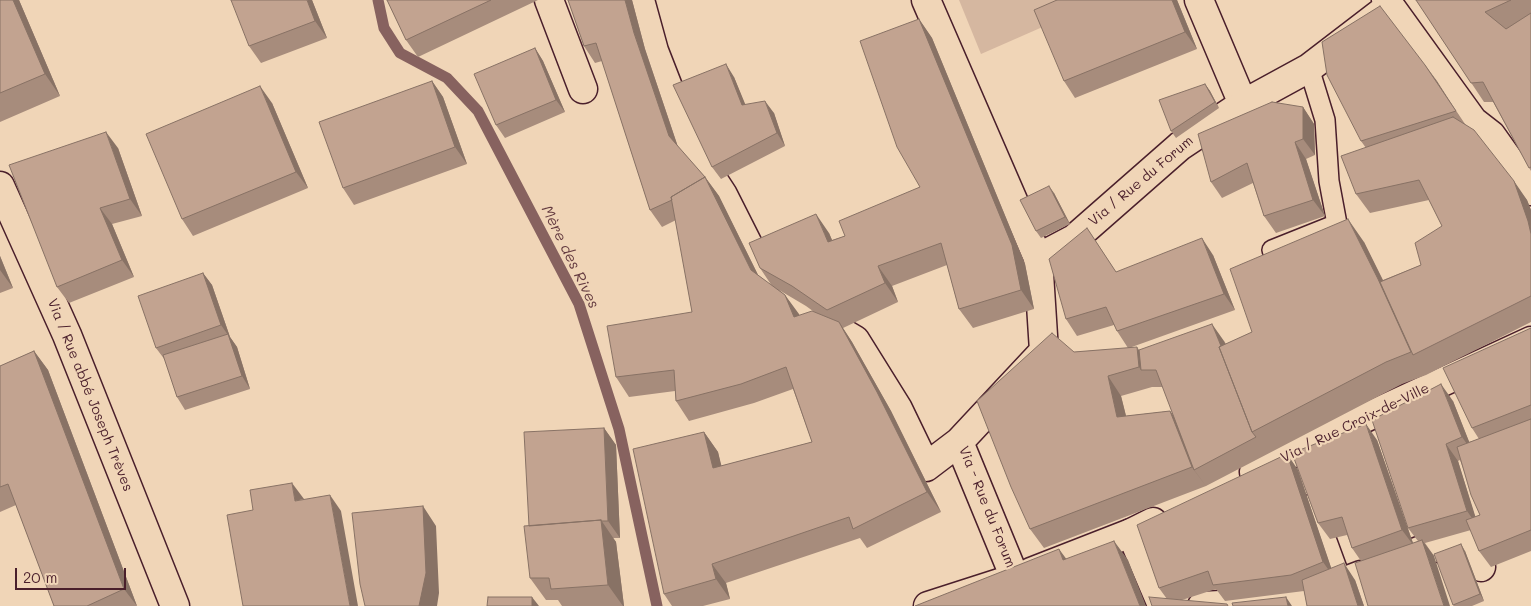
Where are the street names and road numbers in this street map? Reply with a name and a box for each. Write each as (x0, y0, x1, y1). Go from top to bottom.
street label: Via / Rue du Forum (1085, 132, 1197, 230)
street label: Via / Rue abbé Joseph Trèves (44, 296, 136, 494)
street label: Via / Rue Croix-de-Ville (1278, 380, 1432, 466)
street label: Via - Rue du Forum (955, 444, 1019, 570)

